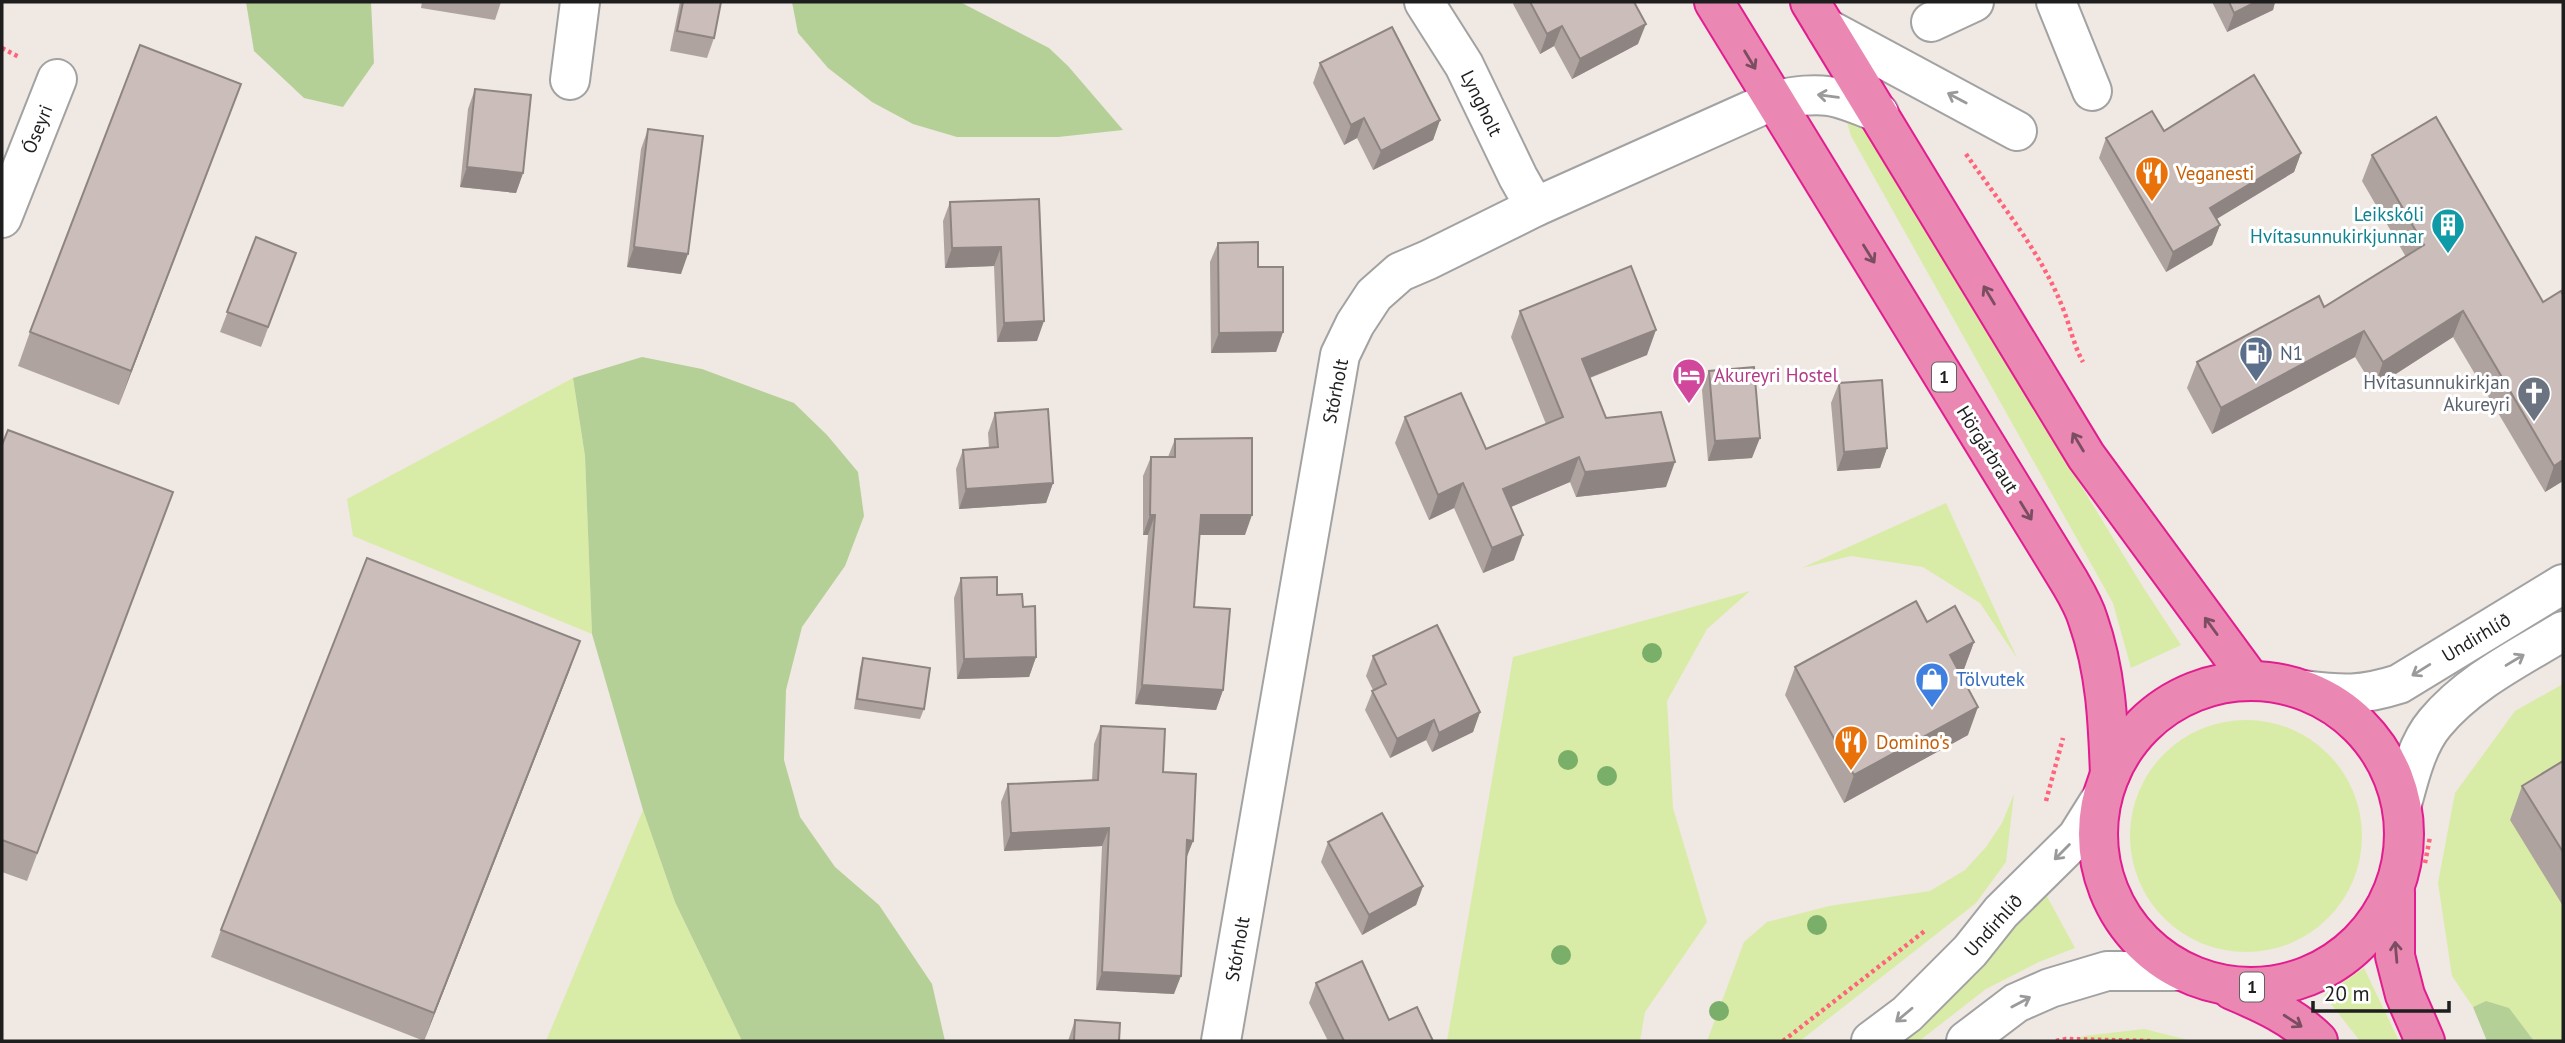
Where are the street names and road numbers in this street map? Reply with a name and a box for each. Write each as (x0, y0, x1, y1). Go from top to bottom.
street label: Lyngholt (1456, 66, 1508, 140)
street label: Óseyri (16, 101, 58, 157)
street label: Stórholt (1317, 356, 1353, 425)
road number: 1 (1932, 362, 1956, 391)
street label: Hörgárbraut (1952, 401, 2025, 498)
street label: Undirhlíð (2437, 607, 2515, 667)
street label: Undirhlíð (1959, 889, 2027, 961)
street label: Stórholt (1219, 914, 1255, 983)
road number: 1 (2240, 972, 2264, 1002)

